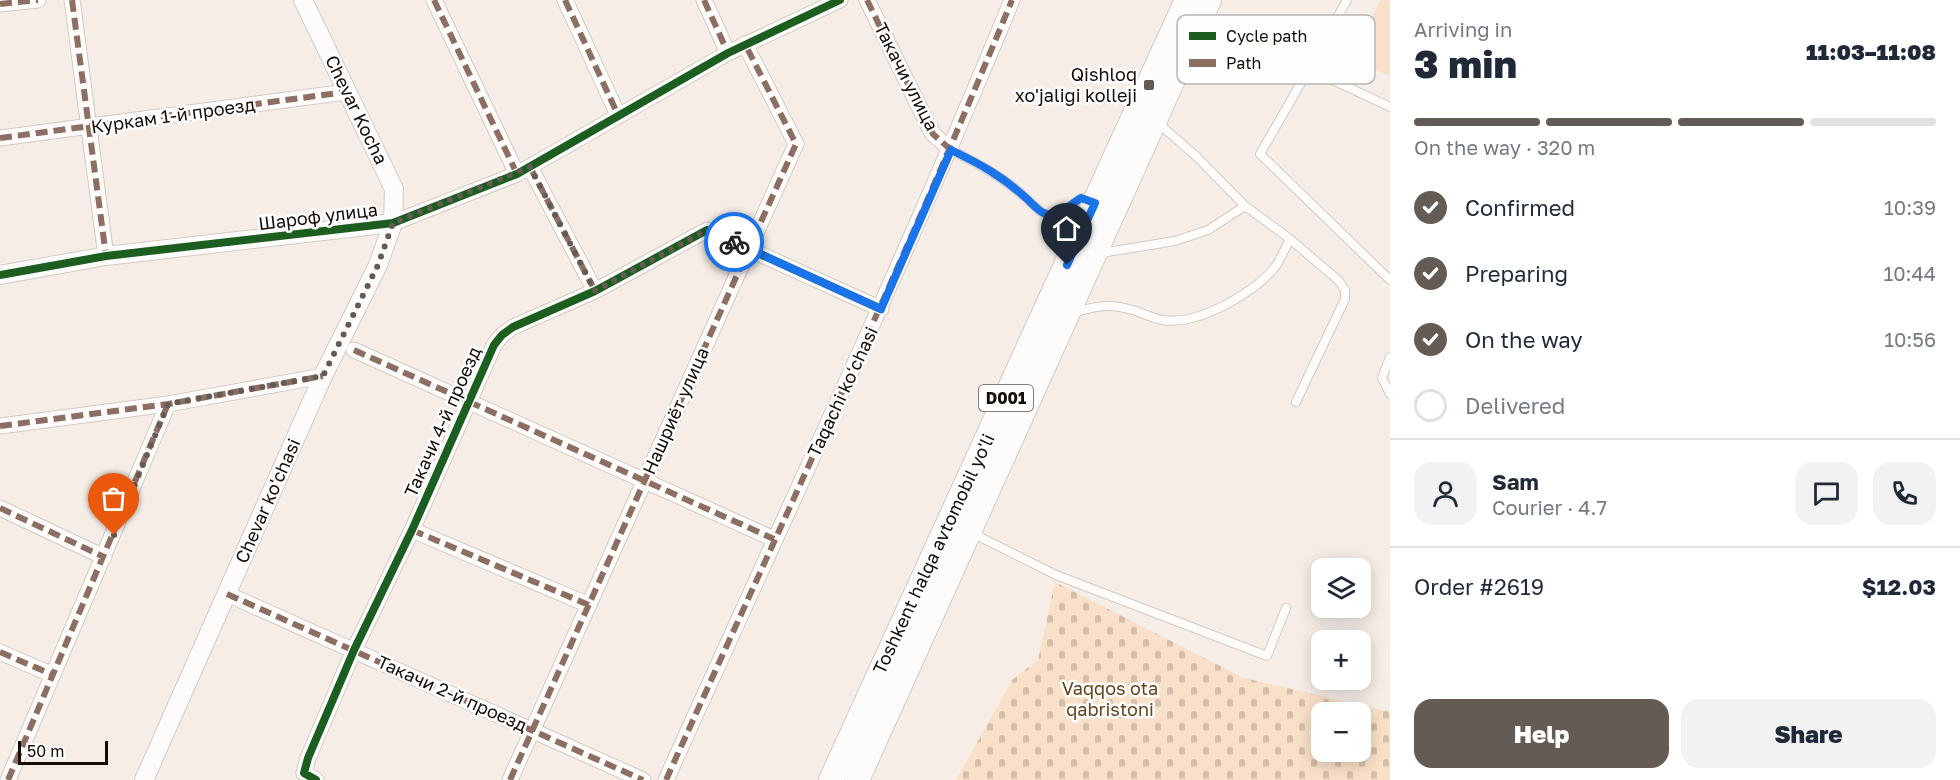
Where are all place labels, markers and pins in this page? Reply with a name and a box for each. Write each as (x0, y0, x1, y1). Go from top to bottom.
place label: Qishloq xo'jaligi kolleji (1015, 63, 1137, 106)
marker: Qishloq xo'jaligi kolleji (1142, 78, 1156, 92)
pin (1041, 203, 1092, 265)
pin (88, 473, 139, 535)

